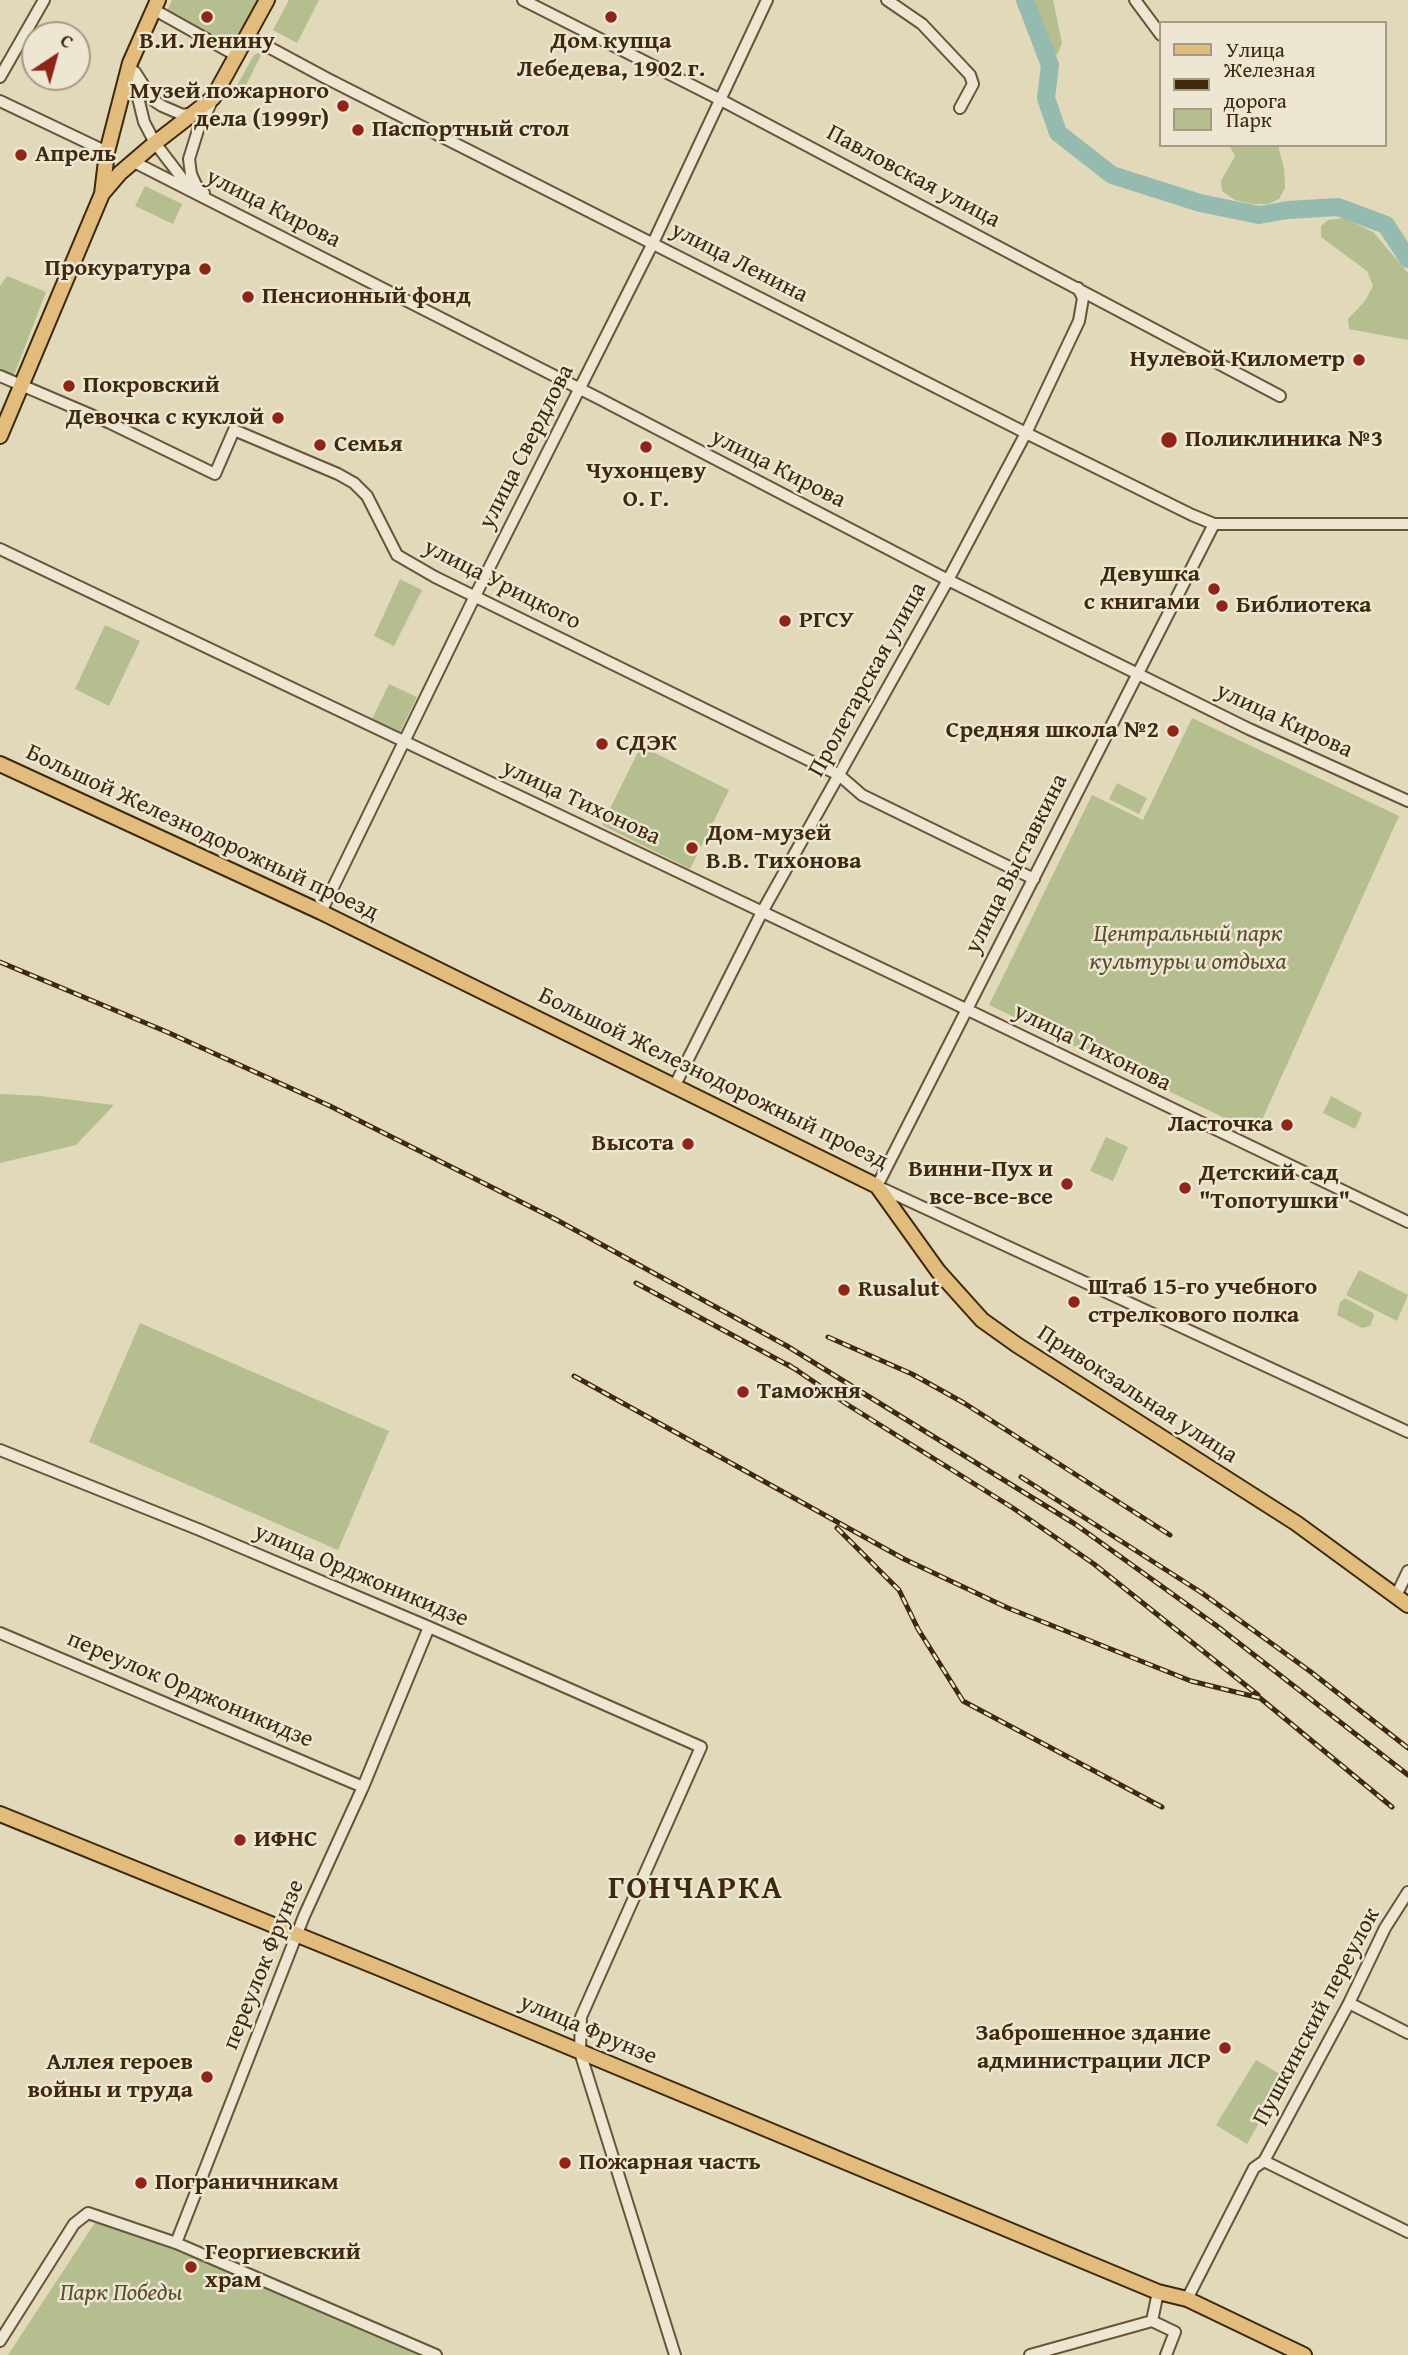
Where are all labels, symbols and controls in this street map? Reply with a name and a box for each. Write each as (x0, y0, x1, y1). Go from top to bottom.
marker: В.И. Ленину (199, 9, 215, 25)
marker: Дом купца Лебедева, 1902 г. (603, 9, 619, 25)
north arrow (21, 21, 91, 91)
legend (1160, 21, 1387, 147)
text: С (55, 26, 80, 55)
place label: В.И. Ленину (139, 28, 275, 56)
place label: Дом купца Лебедева, 1902 г. (517, 28, 705, 84)
text: Улица (1226, 34, 1285, 65)
text: Железная дорога (1224, 54, 1316, 116)
place label: Музей пожарного дела (1999г) (130, 78, 329, 134)
marker: Музей пожарного дела (1999г) (335, 98, 351, 114)
text: Парк (1226, 104, 1272, 135)
place label: Паспортный стол (372, 116, 569, 144)
street label: Павловская улица (821, 119, 1005, 235)
marker: Паспортный стол (350, 122, 366, 138)
place label: Апрель (35, 141, 116, 169)
marker: Апрель (13, 147, 29, 163)
street label: улица Кирова (201, 163, 345, 255)
street label: улица Ленина (666, 216, 812, 310)
place label: Прокуратура (45, 255, 191, 283)
marker: Прокуратура (197, 261, 213, 277)
place label: Пенсионный фонд (262, 283, 471, 311)
marker: Пенсионный фонд (240, 289, 256, 305)
place label: Нулевой Километр (1130, 346, 1345, 374)
marker: Нулевой Километр (1351, 352, 1367, 368)
street label: улица Свердлова (473, 360, 581, 534)
place label: Покровский (83, 372, 220, 400)
marker: Покровский (61, 378, 77, 394)
place label: Девочка с куклой (66, 404, 264, 432)
marker: Девочка с куклой (270, 410, 286, 426)
street label: улица Кирова (706, 423, 850, 515)
place label: Поликлиника №3 (1185, 426, 1383, 454)
marker: Поликлиника №3 (1159, 430, 1179, 450)
place label: Семья (334, 431, 403, 459)
marker: Семья (312, 437, 328, 453)
marker: Чухонцеву О. Г. (638, 439, 654, 455)
place label: Чухонцеву О. Г. (586, 458, 706, 514)
street label: улица Урицкого (418, 533, 586, 637)
place label: Девушка с книгами (1084, 561, 1200, 617)
street label: Пролетарская улица (803, 578, 933, 782)
marker: Девушка с книгами (1206, 581, 1222, 597)
place label: Библиотека (1236, 592, 1372, 620)
marker: Библиотека (1214, 598, 1230, 614)
place label: РГСУ (799, 607, 854, 635)
marker: РГСУ (777, 613, 793, 629)
street label: улица Кирова (1211, 677, 1357, 765)
place label: Средняя школа №2 (946, 717, 1159, 745)
marker: Средняя школа №2 (1165, 723, 1181, 739)
place label: СДЭК (616, 730, 677, 758)
marker: СДЭК (594, 736, 610, 752)
street label: Большой Железнодорожный проезд (21, 738, 383, 928)
street label: улица Тихонова (497, 754, 665, 852)
street label: улица Выставкина (959, 769, 1075, 959)
place label: Дом-музей В.В. Тихонова (706, 820, 862, 876)
marker: Дом-музей В.В. Тихонова (684, 840, 700, 856)
park label: Центральный парк культуры и отдыха (1089, 921, 1287, 977)
street label: Большой Железнодорожный проезд (533, 981, 893, 1177)
street label: улица Тихонова (1009, 997, 1175, 1099)
place label: Ласточка (1168, 1111, 1273, 1139)
marker: Ласточка (1279, 1117, 1295, 1133)
place label: Высота (592, 1130, 674, 1158)
marker: Высота (680, 1136, 696, 1152)
place label: Винни-Пух и все-все-все (908, 1156, 1053, 1212)
place label: Детский сад "Топотушки" (1199, 1160, 1350, 1216)
marker: Винни-Пух и все-все-все (1059, 1176, 1075, 1192)
marker: Детский сад "Топотушки" (1177, 1180, 1193, 1196)
place label: Штаб 15-го учебного стрелкового полка (1088, 1274, 1317, 1330)
place label: Rusalut (858, 1276, 940, 1304)
marker: Rusalut (836, 1282, 852, 1298)
marker: Штаб 15-го учебного стрелкового полка (1066, 1294, 1082, 1310)
street label: Привокзальная улица (1031, 1319, 1243, 1471)
place label: Таможня (757, 1378, 861, 1406)
marker: Таможня (735, 1384, 751, 1400)
street label: улица Орджоникидзе (249, 1518, 473, 1634)
street label: переулок Орджоникидзе (63, 1625, 317, 1755)
place label: ИФНС (254, 1826, 317, 1854)
marker: ИФНС (232, 1832, 248, 1848)
district label: ГОНЧАРКА (609, 1871, 783, 1909)
street label: переулок Фрунзе (217, 1876, 311, 2054)
street label: Пушкинский переулок (1247, 1903, 1387, 2131)
street label: улица Фрунзе (515, 1988, 661, 2072)
place label: Заброшенное здание администрации ЛСР (975, 2020, 1211, 2076)
marker: Заброшенное здание администрации ЛСР (1217, 2040, 1233, 2056)
place label: Аллея героев войны и труда (28, 2049, 193, 2105)
marker: Аллея героев войны и труда (199, 2069, 215, 2085)
place label: Пожарная часть (579, 2149, 761, 2177)
marker: Пожарная часть (557, 2155, 573, 2171)
place label: Пограничникам (155, 2169, 339, 2197)
marker: Пограничникам (133, 2175, 149, 2191)
place label: Георгиевский храм (205, 2239, 361, 2295)
marker: Георгиевский храм (183, 2259, 199, 2275)
park label: Парк Победы (60, 2280, 182, 2308)

